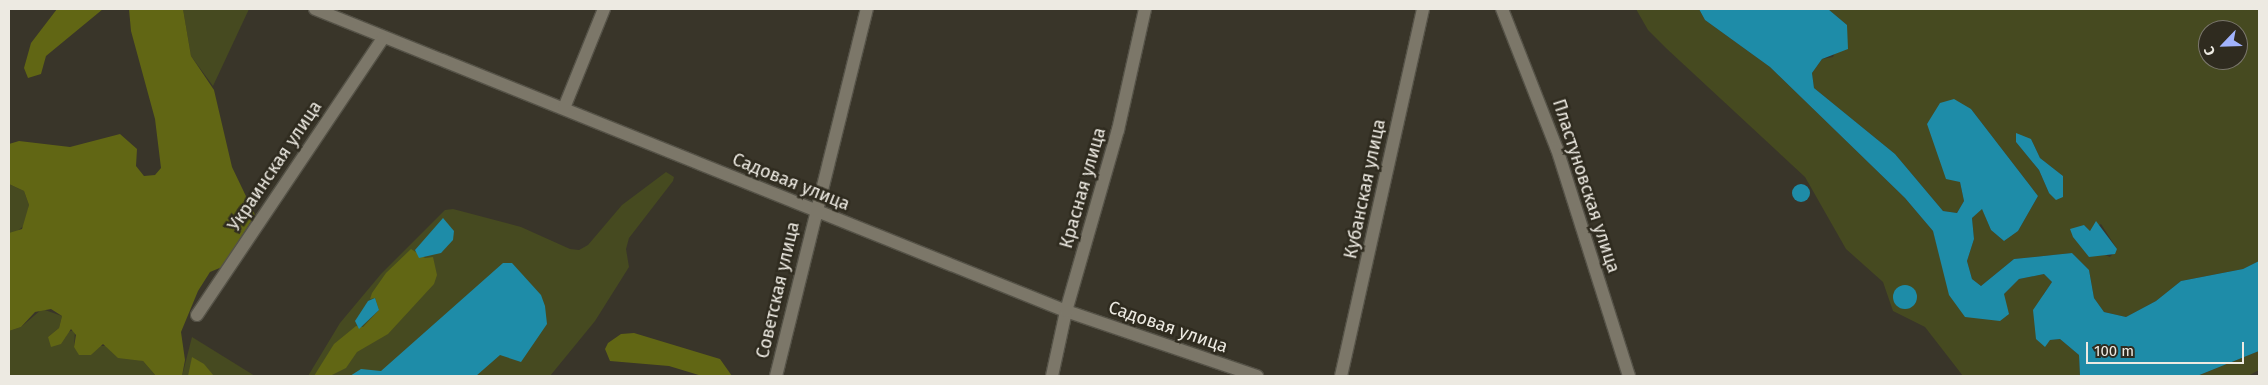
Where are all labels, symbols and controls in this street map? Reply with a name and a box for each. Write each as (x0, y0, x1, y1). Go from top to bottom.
north arrow (2198, 20, 2248, 70)
text: С (2200, 44, 2219, 58)
street label: Пластуновская улица (1548, 96, 1624, 276)
street label: Украинская улица (223, 97, 327, 235)
street label: Кубанская улица (1340, 117, 1390, 261)
street label: Красная улица (1055, 125, 1111, 251)
street label: Садовая улица (729, 149, 853, 215)
street label: Советская улица (752, 220, 804, 360)
street label: Садовая улица (1105, 296, 1231, 358)
scale bar (2088, 332, 2246, 364)
text: 100 m (2094, 342, 2134, 360)

